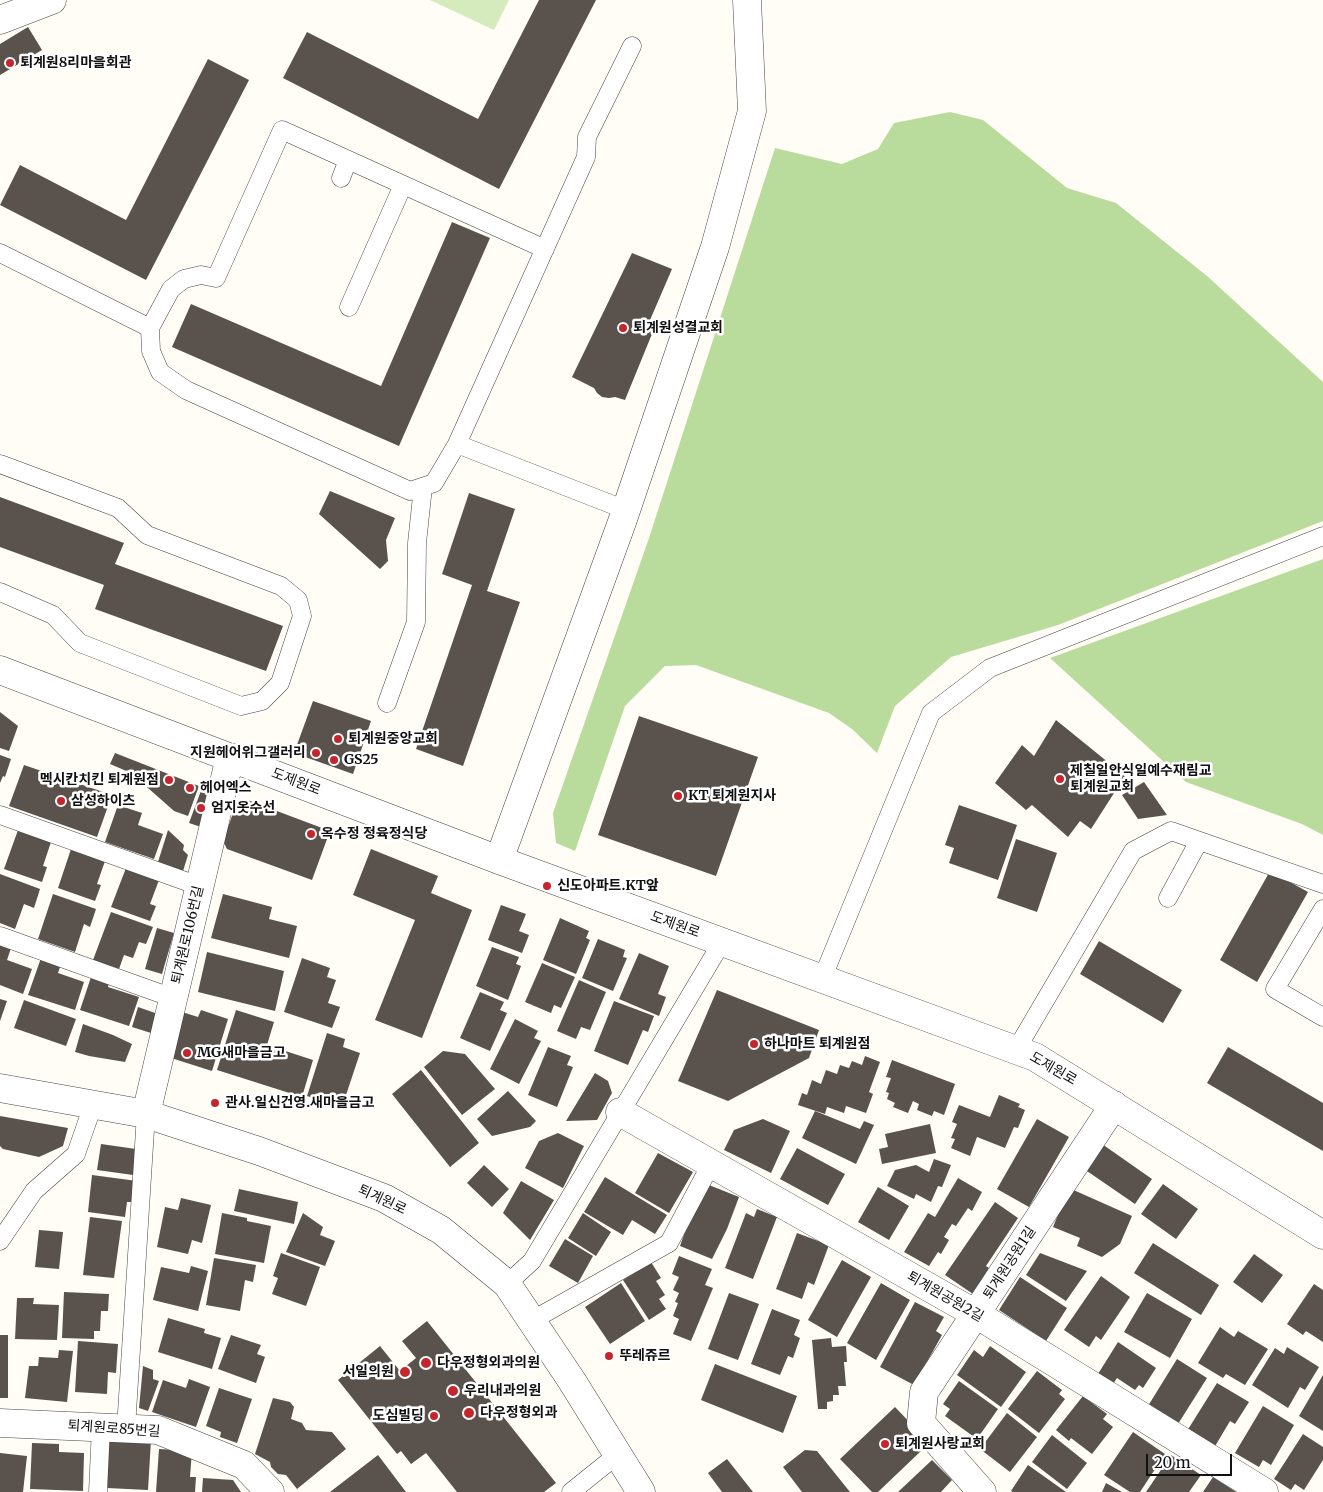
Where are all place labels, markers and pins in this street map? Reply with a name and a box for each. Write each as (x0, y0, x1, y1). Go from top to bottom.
place label: 퇴계원8리마을회관 (20, 55, 132, 71)
marker: 퇴계원8리마을회관 (4, 57, 16, 69)
place label: 퇴계원성결교회 (633, 320, 723, 336)
marker: 퇴계원성결교회 (617, 322, 629, 334)
place label: 퇴계원중앙교회 (348, 731, 438, 747)
marker: 퇴계원중앙교회 (332, 733, 344, 745)
place label: 지원헤어위그갤러리 (190, 745, 306, 761)
marker: 지원헤어위그갤러리 (310, 747, 322, 759)
place label: GS25 (344, 752, 378, 768)
marker: GS25 (328, 754, 340, 766)
place label: 제칠일안식일예수재림교 퇴계원교회 (1070, 763, 1212, 796)
place label: 멕시칸치킨 퇴계원점 (40, 772, 159, 788)
marker: 제칠일안식일예수재림교 퇴계원교회 (1054, 773, 1066, 785)
marker: 멕시칸치킨 퇴계원점 (163, 774, 175, 786)
place label: 헤어엑스 (200, 780, 252, 796)
marker: 헤어엑스 (184, 782, 196, 794)
place label: KT 퇴계원지사 (688, 788, 776, 804)
marker: KT 퇴계원지사 (672, 790, 684, 802)
place label: 삼성하이츠 (71, 793, 135, 809)
marker: 삼성하이츠 (55, 795, 67, 807)
place label: 엄지옷수선 (211, 800, 275, 816)
marker: 엄지옷수선 (195, 802, 207, 814)
place label: 옥수정 정육정식당 (321, 826, 427, 842)
marker: 옥수정 정육정식당 (305, 828, 317, 840)
place label: 신도아파트.KT앞 (557, 878, 659, 894)
marker: 신도아파트.KT앞 (541, 880, 553, 892)
place label: 하나마트 퇴계원점 (764, 1036, 870, 1052)
marker: 하나마트 퇴계원점 (748, 1038, 760, 1050)
place label: MG새마을금고 (197, 1045, 286, 1061)
marker: MG새마을금고 (181, 1047, 193, 1059)
place label: 관사.일신건영.새마을금고 (225, 1095, 374, 1111)
marker: 관사.일신건영.새마을금고 (209, 1097, 221, 1109)
place label: 뚜레쥬르 (619, 1348, 671, 1364)
marker: 뚜레쥬르 (603, 1350, 615, 1362)
place label: 다우정형외과의원 (437, 1355, 540, 1371)
marker: 다우정형외과의원 (419, 1356, 433, 1370)
place label: 서일의원 (342, 1364, 394, 1380)
marker: 서일의원 (398, 1365, 412, 1379)
place label: 우리내과의원 (464, 1383, 541, 1399)
marker: 우리내과의원 (446, 1384, 460, 1398)
place label: 다우정형외과 (480, 1405, 557, 1421)
marker: 다우정형외과 (462, 1406, 476, 1420)
place label: 도심빌딩 (372, 1408, 424, 1424)
marker: 도심빌딩 (428, 1410, 440, 1422)
place label: 퇴계원사랑교회 (895, 1436, 985, 1452)
marker: 퇴계원사랑교회 (879, 1438, 891, 1450)

